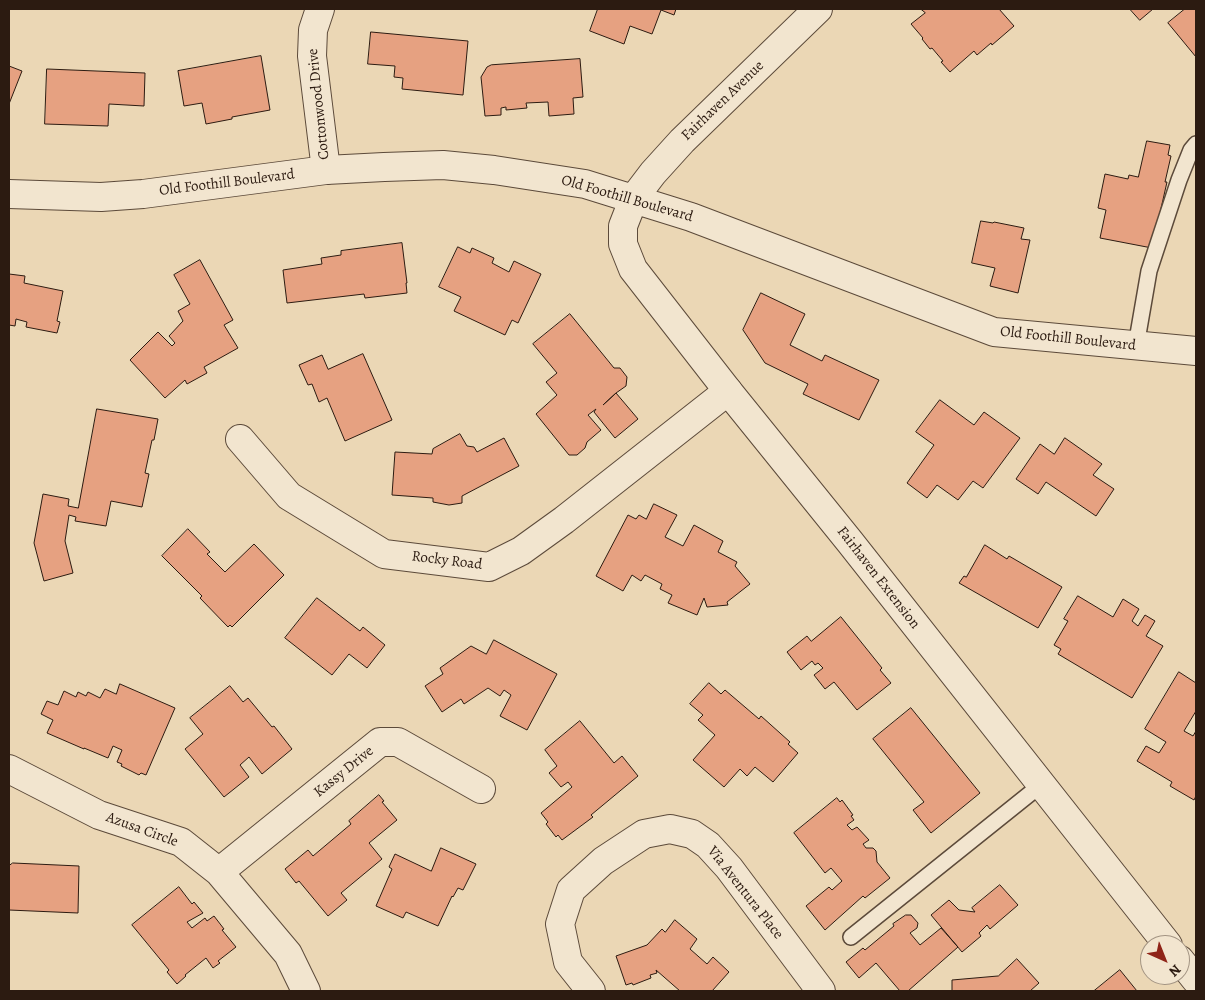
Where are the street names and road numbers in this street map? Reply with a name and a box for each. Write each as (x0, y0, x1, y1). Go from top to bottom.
street label: Cottonwood Drive (304, 47, 334, 161)
street label: Fairhaven Avenue (678, 57, 768, 145)
street label: Old Foothill Boulevard (158, 166, 296, 200)
street label: Old Foothill Boulevard (559, 172, 695, 226)
street label: Old Foothill Boulevard (999, 323, 1137, 355)
street label: Fairhaven Extension (832, 523, 924, 633)
street label: Rocky Road (411, 548, 483, 574)
street label: Kassy Drive (310, 742, 378, 802)
street label: Azusa Circle (103, 809, 181, 851)
street label: Via Aventura Place (703, 843, 787, 943)

